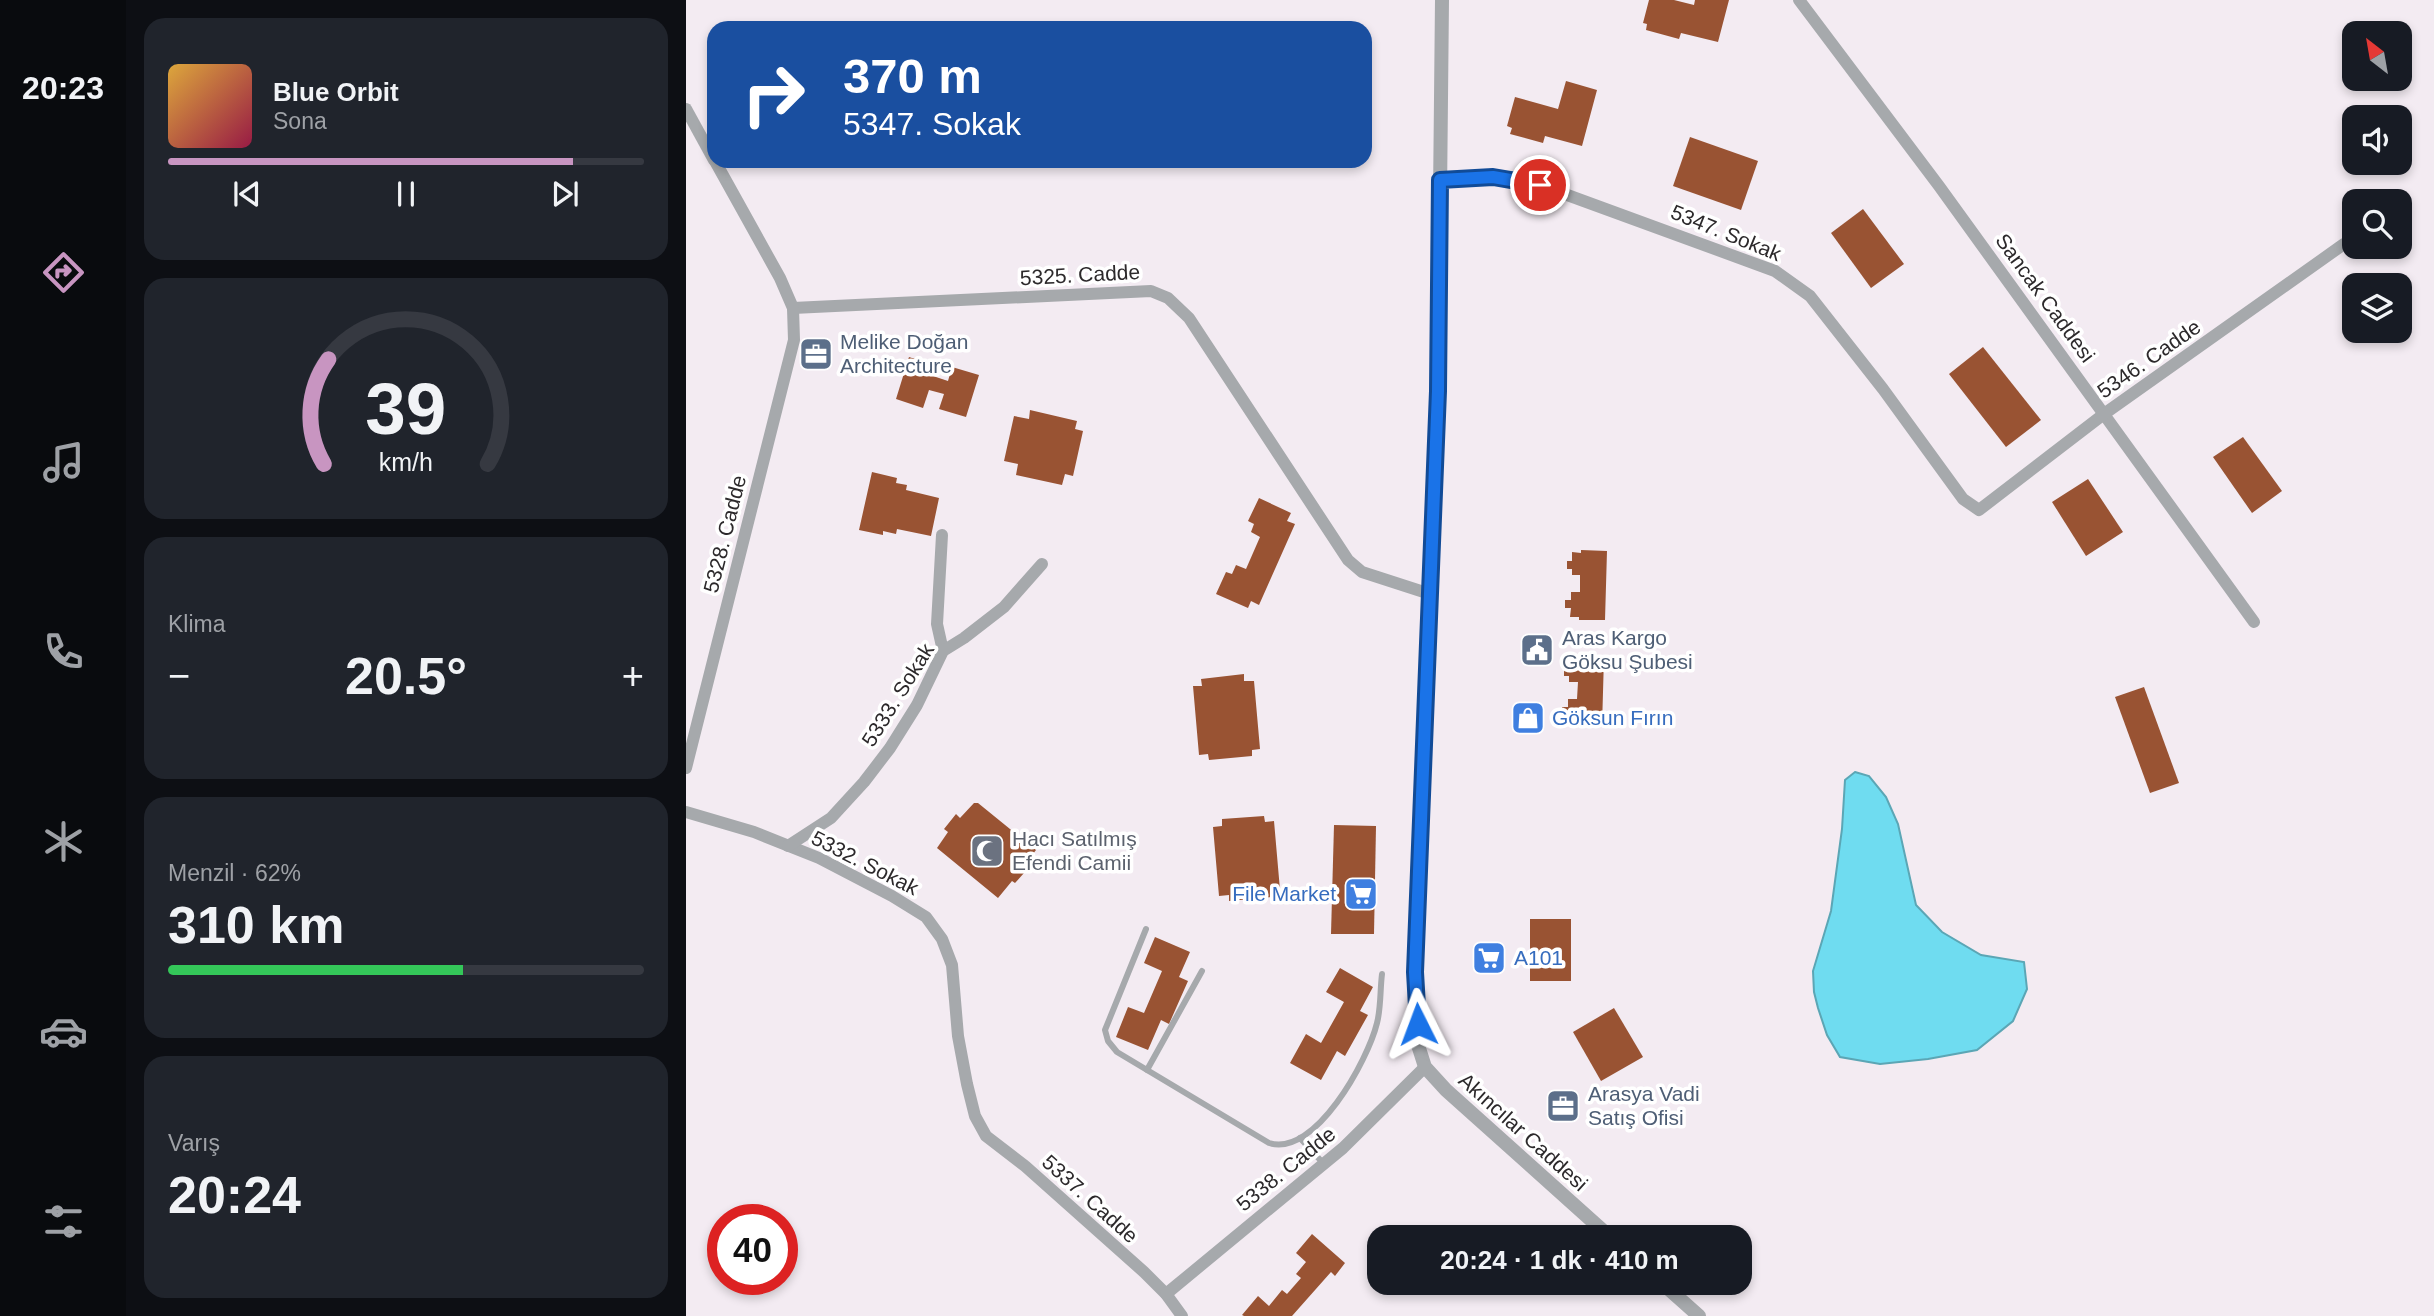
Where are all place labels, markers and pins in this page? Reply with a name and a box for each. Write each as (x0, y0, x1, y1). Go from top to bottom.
pin (1510, 155, 1570, 215)
place label: Melike Doğan Architecture (840, 330, 968, 377)
office icon: Melike Doğan Architecture (797, 335, 835, 373)
place label: Aras Kargo Göksu Şubesi (1562, 626, 1693, 673)
public building icon: Aras Kargo Göksu Şubesi (1518, 631, 1556, 669)
shop icon: Göksun Fırın (1509, 699, 1547, 737)
place label: Göksun Fırın (1552, 706, 1673, 729)
place label: Hacı Satılmış Efendi Camii (1012, 827, 1137, 874)
mosque icon: Hacı Satılmış Efendi Camii (968, 832, 1006, 870)
supermarket icon: File Market (1342, 875, 1380, 913)
place label: File Market (1232, 882, 1336, 905)
supermarket icon: A101 (1470, 939, 1508, 977)
place label: A101 (1514, 946, 1563, 969)
place label: Arasya Vadi Satış Ofisi (1588, 1082, 1700, 1129)
office icon: Arasya Vadi Satış Ofisi (1544, 1087, 1582, 1125)

